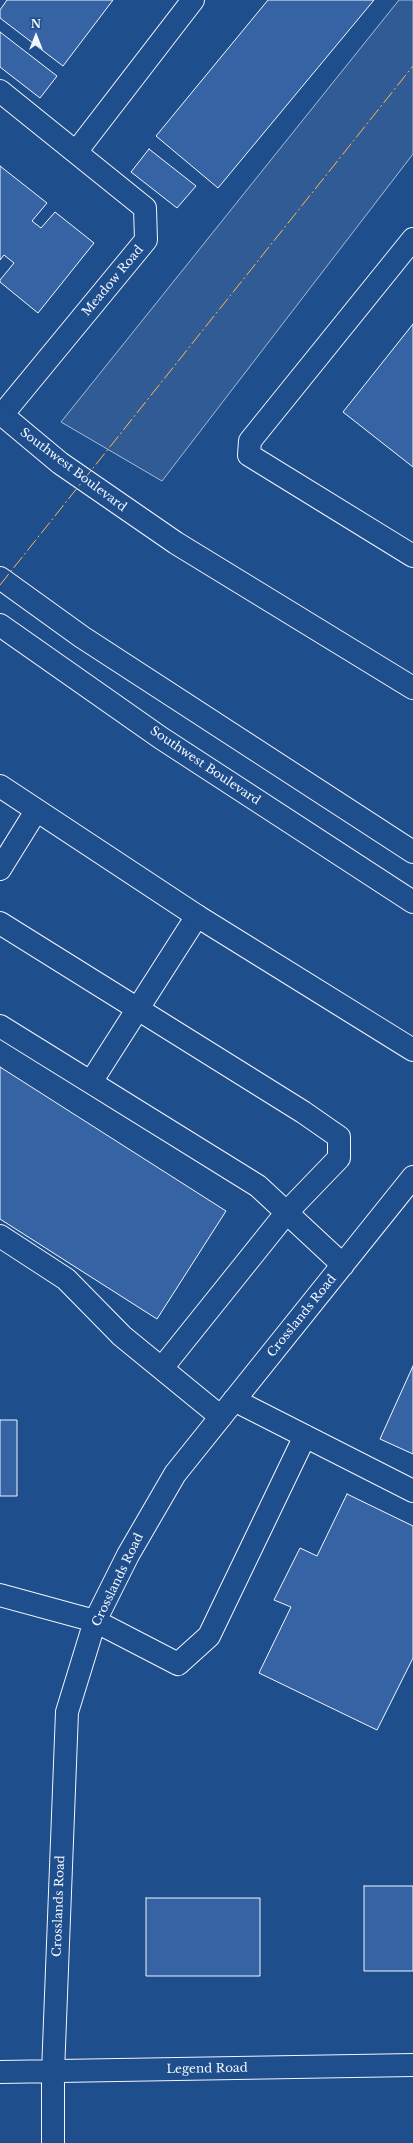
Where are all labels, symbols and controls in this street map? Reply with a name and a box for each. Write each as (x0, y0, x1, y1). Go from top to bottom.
north arrow (16, 16, 56, 56)
text: N (31, 17, 41, 31)
street label: Meadow Road (79, 243, 147, 319)
street label: Southwest Boulevard (17, 425, 129, 515)
street label: Southwest Boulevard (147, 724, 263, 808)
street label: Crosslands Road (264, 1272, 340, 1360)
street label: Crosslands Road (89, 1531, 147, 1629)
street label: Crosslands Road (50, 1855, 68, 1957)
street label: Legend Road (166, 2061, 248, 2077)

